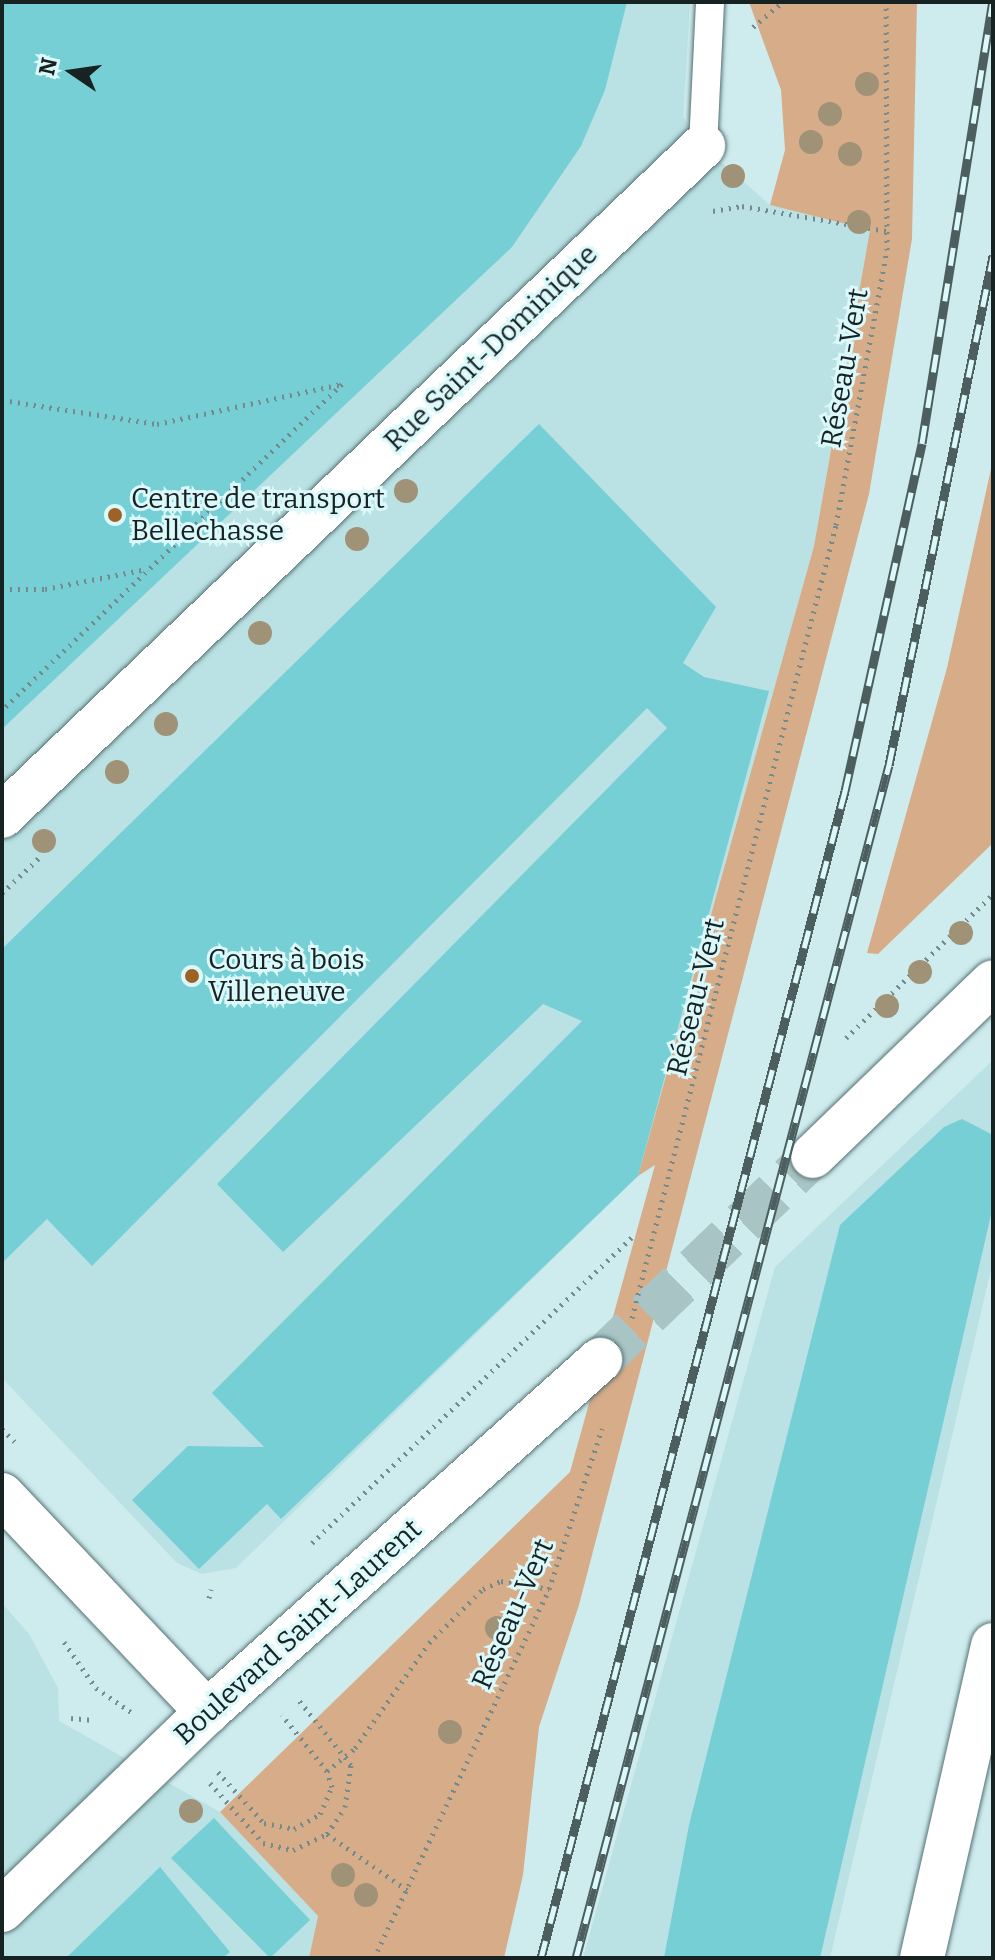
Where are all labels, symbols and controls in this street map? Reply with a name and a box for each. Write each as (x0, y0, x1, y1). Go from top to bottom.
north arrow (32, 32, 112, 112)
text: N (33, 55, 63, 78)
street label: Rue Saint-Dominique (378, 238, 604, 458)
street label: Réseau-Vert (814, 286, 876, 450)
place label: Centre de transport Bellechasse (131, 482, 385, 548)
marker: Centre de transport Bellechasse (106, 506, 124, 524)
street label: Réseau-Vert (660, 915, 732, 1079)
place label: Cours à bois Villeneuve (208, 943, 365, 1009)
marker: Cours à bois Villeneuve (183, 967, 201, 985)
street label: Boulevard Saint-Laurent (168, 1512, 428, 1752)
street label: Réseau-Vert (465, 1534, 561, 1694)

